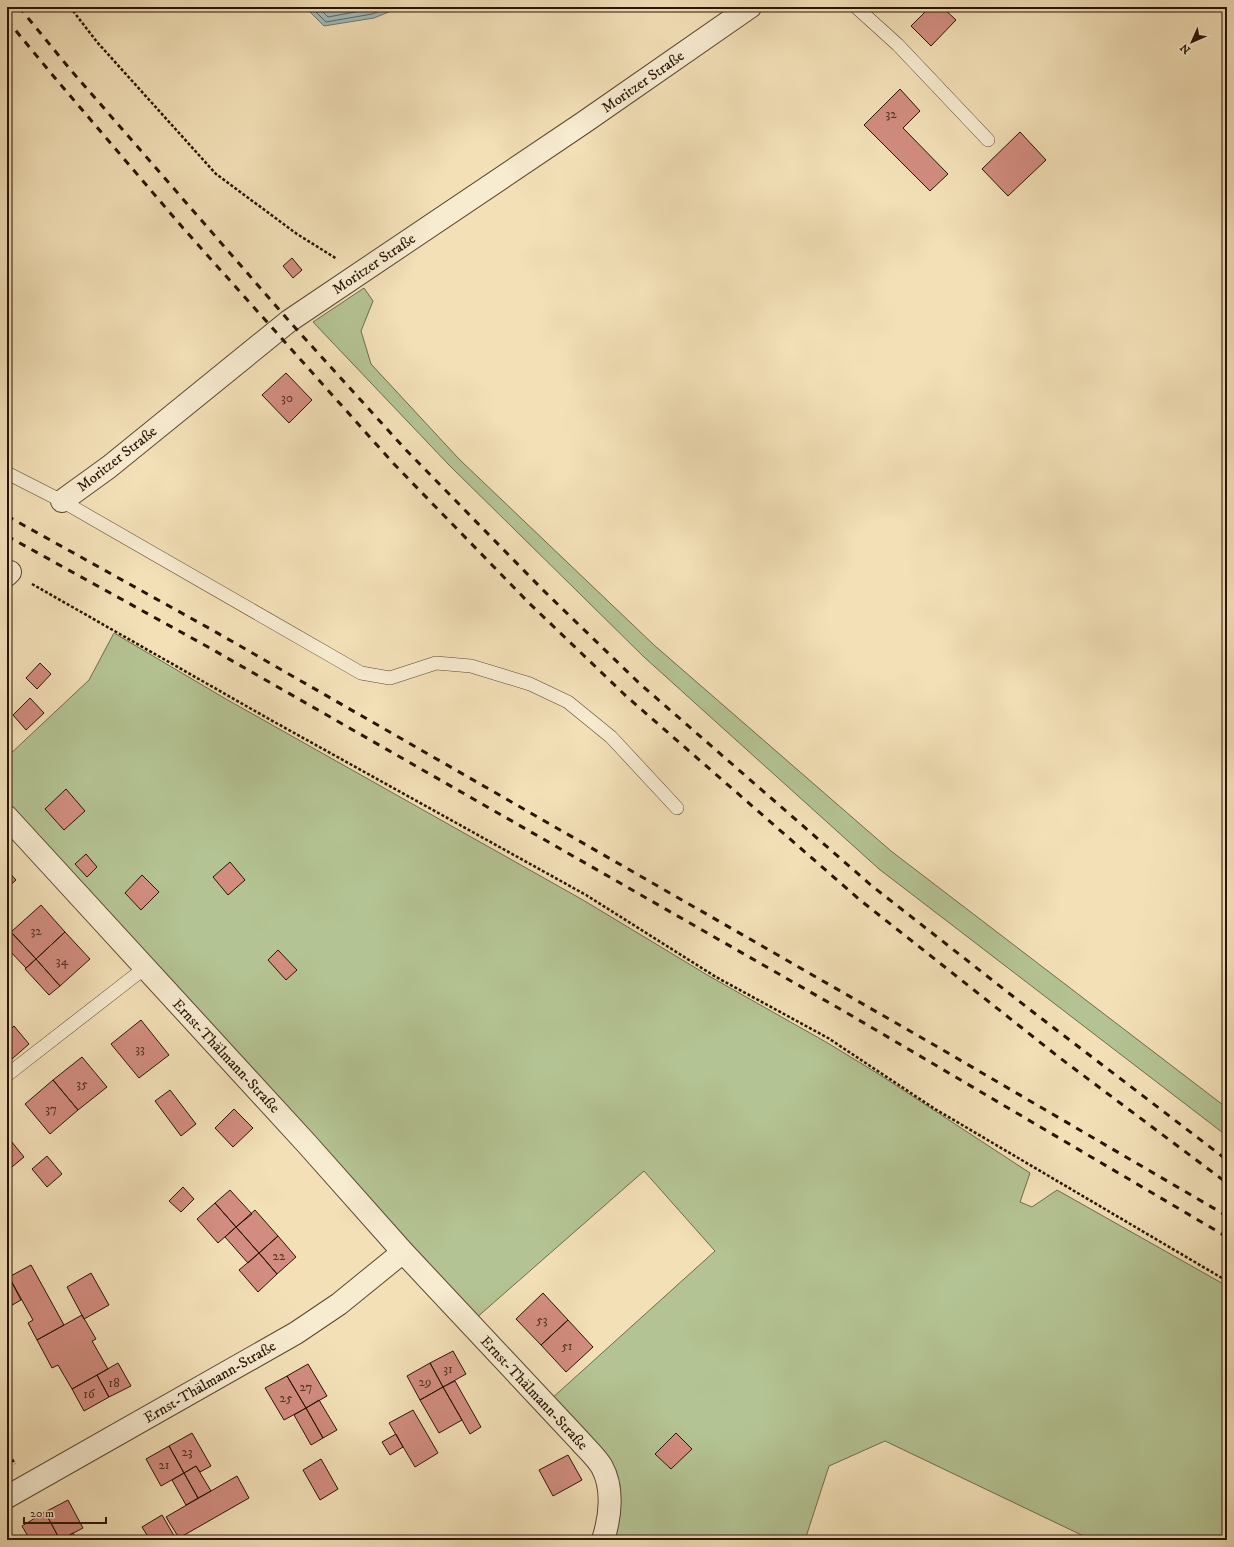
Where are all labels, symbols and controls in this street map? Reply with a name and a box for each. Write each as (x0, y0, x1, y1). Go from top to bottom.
north arrow (1172, 22, 1212, 62)
text: N (1177, 40, 1194, 57)
street label: Moritzer Straße (598, 47, 688, 117)
house number: 32 (885, 106, 897, 122)
street label: Moritzer Straße (329, 229, 419, 299)
house number: 30 (281, 390, 293, 406)
street label: Moritzer Straße (73, 422, 161, 496)
house number: 32 (30, 923, 42, 939)
house number: 34 (56, 953, 69, 969)
street label: Ernst-Thälmann-Straße (168, 995, 284, 1117)
house number: 33 (135, 1041, 145, 1057)
house number: 35 (76, 1076, 88, 1092)
house number: 37 (45, 1101, 57, 1117)
house number: 22 (273, 1248, 286, 1264)
house number: 53 (536, 1312, 548, 1328)
street label: Ernst-Thälmann-Straße (476, 1332, 592, 1454)
street label: Ernst-Thälmann-Straße (141, 1336, 279, 1428)
house number: 51 (561, 1338, 573, 1354)
house number: 31 (443, 1361, 453, 1377)
house number: 29 (419, 1374, 431, 1390)
house number: 18 (108, 1375, 120, 1391)
house number: 27 (300, 1379, 313, 1395)
house number: 16 (83, 1386, 96, 1402)
house number: 25 (280, 1390, 293, 1406)
house number: 23 (181, 1444, 193, 1460)
house number: 21 (158, 1457, 170, 1473)
scale bar (24, 1499, 106, 1525)
text: 20 m (30, 1506, 54, 1521)

